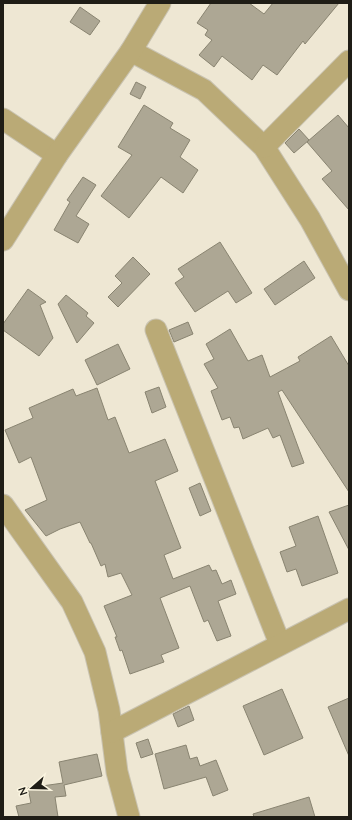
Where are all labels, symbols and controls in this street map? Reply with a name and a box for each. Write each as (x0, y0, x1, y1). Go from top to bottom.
north arrow (12, 768, 52, 808)
text: N (15, 785, 31, 798)

